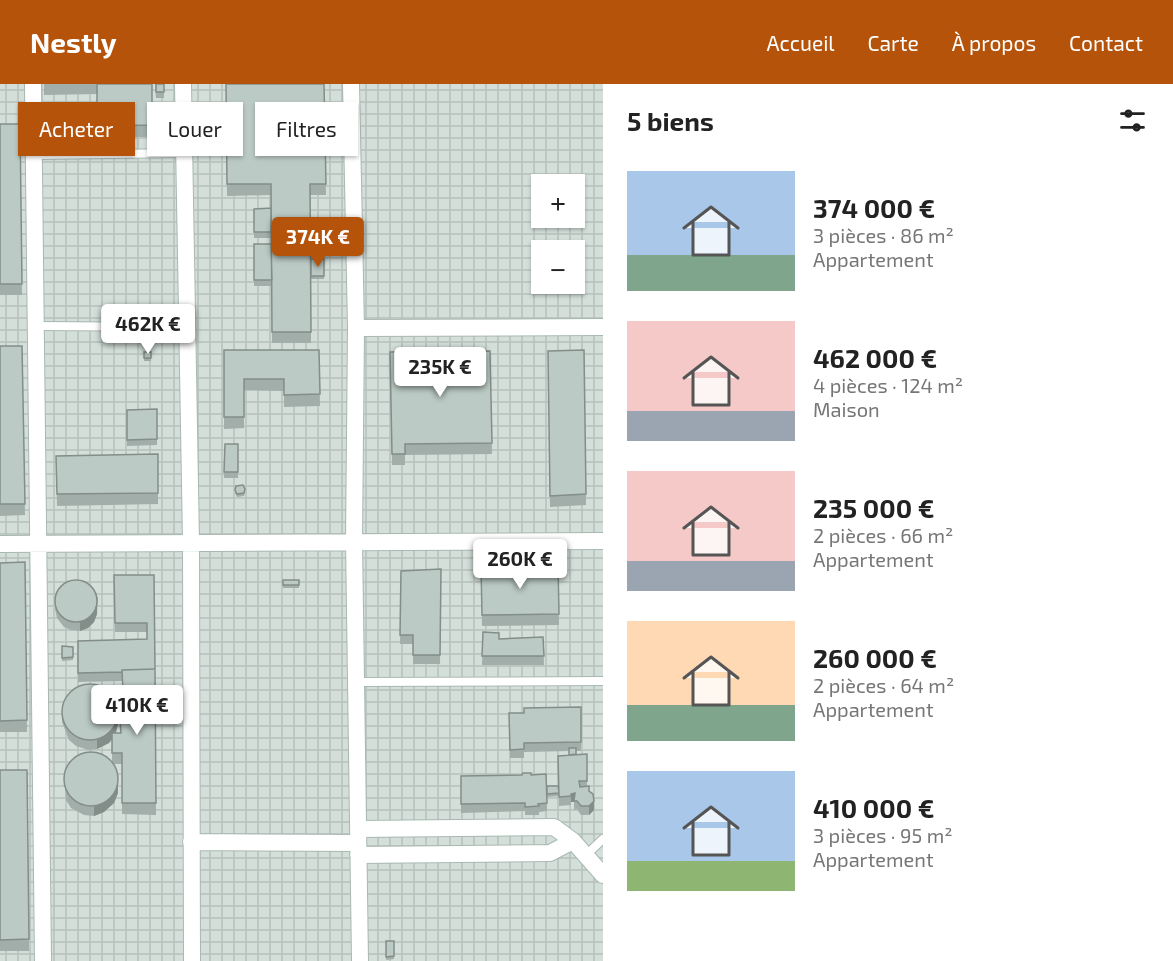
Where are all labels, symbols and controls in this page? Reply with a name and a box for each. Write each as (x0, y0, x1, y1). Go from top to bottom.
text: Nestly (30, 25, 117, 59)
text: Accueil (766, 30, 835, 55)
text: Carte (868, 30, 919, 55)
text: À propos (952, 30, 1036, 55)
text: Contact (1069, 30, 1143, 55)
chip: Acheter (18, 102, 135, 156)
chip: Louer (147, 102, 243, 156)
chip: Filtres (255, 102, 358, 156)
icon: filters (1116, 104, 1149, 137)
text: 5 biens (627, 105, 714, 136)
map controls (531, 174, 585, 294)
button: + (531, 174, 585, 228)
text: 374 000 € (813, 192, 935, 223)
icon: home (675, 195, 747, 267)
pin: 374K € (269, 217, 367, 268)
text: 3 pièces · 86 m² (813, 223, 954, 247)
text: 374K € (286, 224, 350, 248)
button: − (531, 240, 585, 294)
text: Appartement (813, 247, 934, 271)
pin: 462K € (99, 304, 197, 355)
text: 462K € (115, 311, 181, 335)
text: 462 000 € (813, 342, 937, 373)
icon: home (675, 345, 747, 417)
pin: 235K € (391, 347, 489, 398)
text: 235K € (408, 354, 472, 378)
text: 4 pièces · 124 m² (813, 373, 963, 397)
text: Maison (813, 397, 880, 421)
text: 235 000 € (813, 492, 934, 523)
icon: home (675, 495, 747, 567)
text: 2 pièces · 66 m² (813, 523, 953, 547)
pin: 260K € (471, 539, 569, 590)
text: 260K € (487, 546, 553, 570)
text: Appartement (813, 547, 934, 571)
text: 260 000 € (813, 642, 937, 673)
icon: home (675, 645, 747, 717)
text: 2 pièces · 64 m² (813, 673, 954, 697)
pin: 410K € (88, 685, 186, 736)
text: 410K € (105, 692, 169, 716)
text: Appartement (813, 697, 934, 721)
text: 410 000 € (813, 792, 934, 823)
icon: home (675, 795, 747, 867)
text: 3 pièces · 95 m² (813, 823, 952, 847)
text: Appartement (813, 847, 934, 871)

